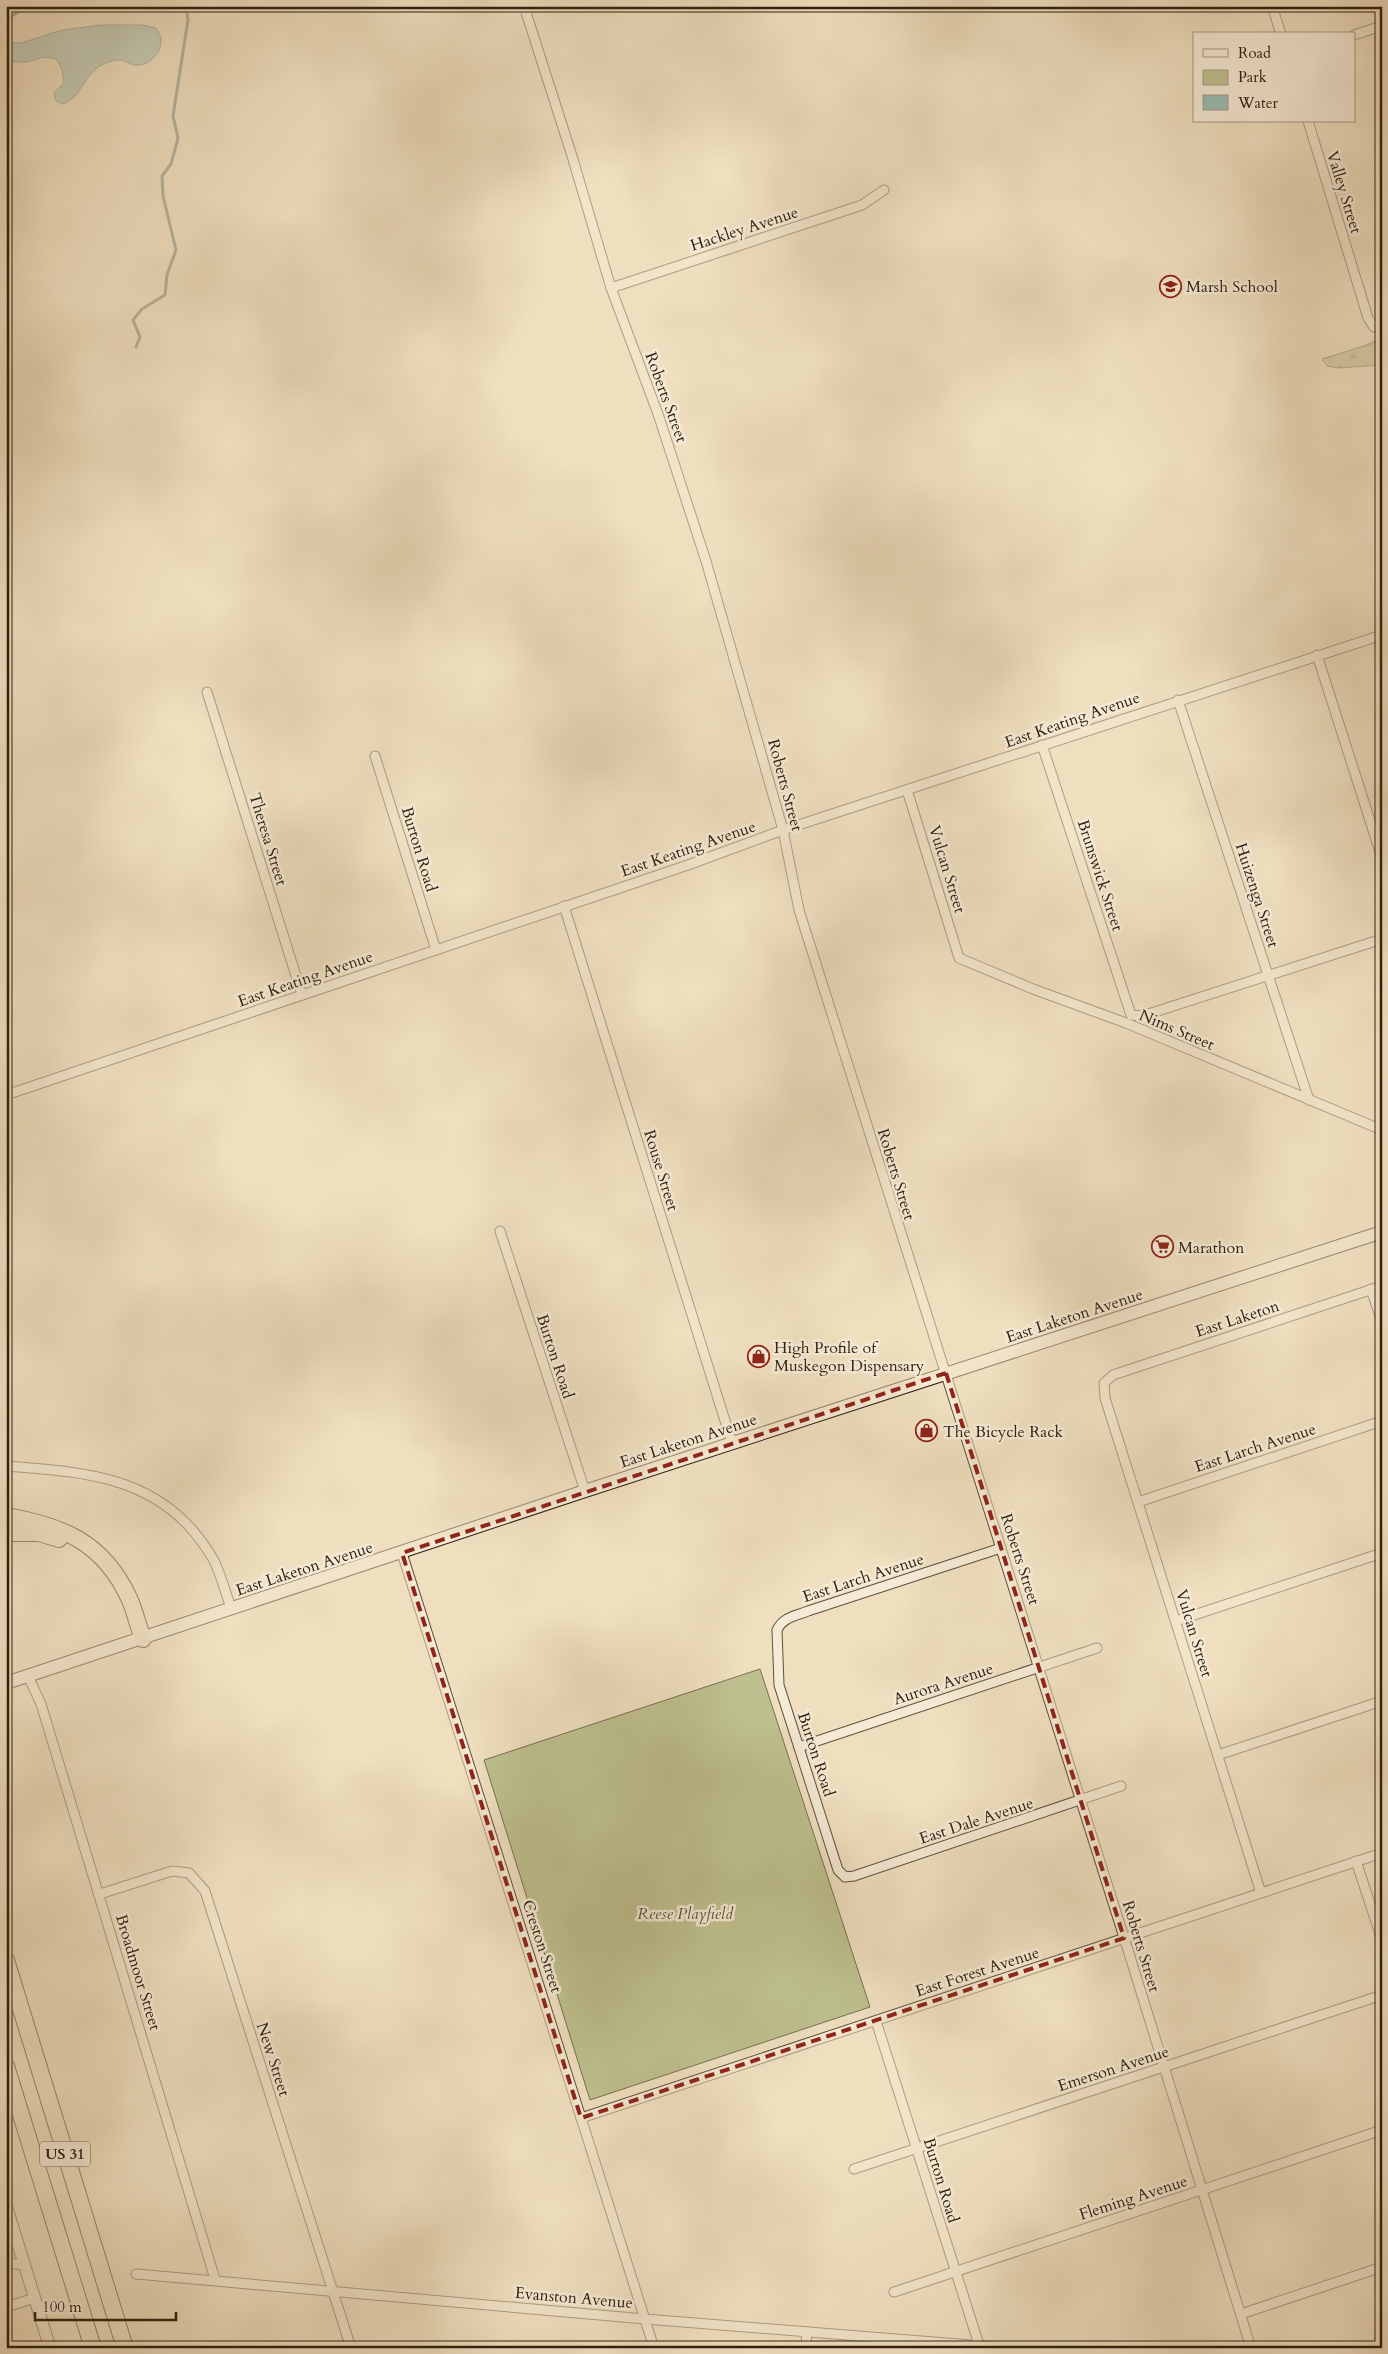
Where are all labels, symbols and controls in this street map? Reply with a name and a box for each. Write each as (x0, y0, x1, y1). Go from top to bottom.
legend (1193, 32, 1356, 122)
text: Road (1238, 43, 1271, 63)
text: Park (1238, 67, 1267, 87)
text: Water (1237, 93, 1279, 113)
street label: Valley Street (1321, 148, 1367, 236)
street label: Hackley Avenue (688, 201, 801, 257)
school or university icon: Marsh School (1158, 274, 1182, 298)
place label: Marsh School (1186, 276, 1278, 298)
street label: Roberts Street (640, 349, 693, 446)
street label: East Keating Avenue (1002, 687, 1143, 753)
street label: Roberts Street (762, 737, 808, 834)
street label: Theresa Street (243, 790, 293, 888)
street label: Burton Road (396, 804, 443, 895)
street label: East Keating Avenue (618, 816, 759, 882)
street label: Brunswick Street (1072, 817, 1128, 934)
street label: Vulcan Street (923, 823, 971, 916)
street label: Huizenga Street (1230, 840, 1284, 950)
street label: East Keating Avenue (235, 946, 376, 1012)
street label: Nims Street (1136, 1004, 1218, 1056)
street label: Roberts Street (872, 1126, 920, 1223)
street label: Rouse Street (638, 1127, 684, 1214)
supermarket icon: Marathon (1150, 1235, 1174, 1259)
place label: Marathon (1178, 1237, 1244, 1259)
street label: East Laketon Avenue (1003, 1283, 1146, 1348)
street label: East Laketon (1193, 1295, 1282, 1343)
street label: Burton Road (531, 1311, 579, 1402)
place label: High Profile of Muskegon Dispensary (774, 1337, 925, 1377)
shop icon: High Profile of Muskegon Dispensary (746, 1344, 770, 1368)
street label: East Laketon Avenue (617, 1408, 760, 1473)
street label: East Larch Avenue (1192, 1418, 1319, 1478)
shop icon: The Bicycle Rack (915, 1419, 939, 1443)
place label: The Bicycle Rack (943, 1421, 1063, 1443)
street label: Roberts Street (995, 1511, 1045, 1608)
street label: East Laketon Avenue (233, 1536, 376, 1601)
street label: East Larch Avenue (800, 1548, 927, 1608)
street label: Vulcan Street (1170, 1587, 1218, 1680)
street label: Aurora Avenue (891, 1657, 996, 1710)
street label: Burton Road (792, 1709, 840, 1800)
street label: East Dale Avenue (916, 1792, 1036, 1850)
street label: Creston Street (517, 1897, 567, 1995)
street label: Roberts Street (1117, 1898, 1165, 1995)
park label: Reese Playfield (637, 1903, 734, 1925)
street label: Broadmoor Street (110, 1912, 166, 2033)
street label: East Forest Avenue (913, 1942, 1042, 2002)
street label: New Street (251, 2020, 295, 2099)
street label: Emerson Avenue (1055, 2041, 1172, 2097)
street label: Burton Road (918, 2135, 965, 2226)
road number: US 31 (40, 2142, 90, 2166)
street label: Fleming Avenue (1076, 2170, 1190, 2226)
street label: Evanston Avenue (514, 2282, 634, 2314)
scale bar (35, 2289, 176, 2321)
text: 100 m (42, 2297, 82, 2317)

